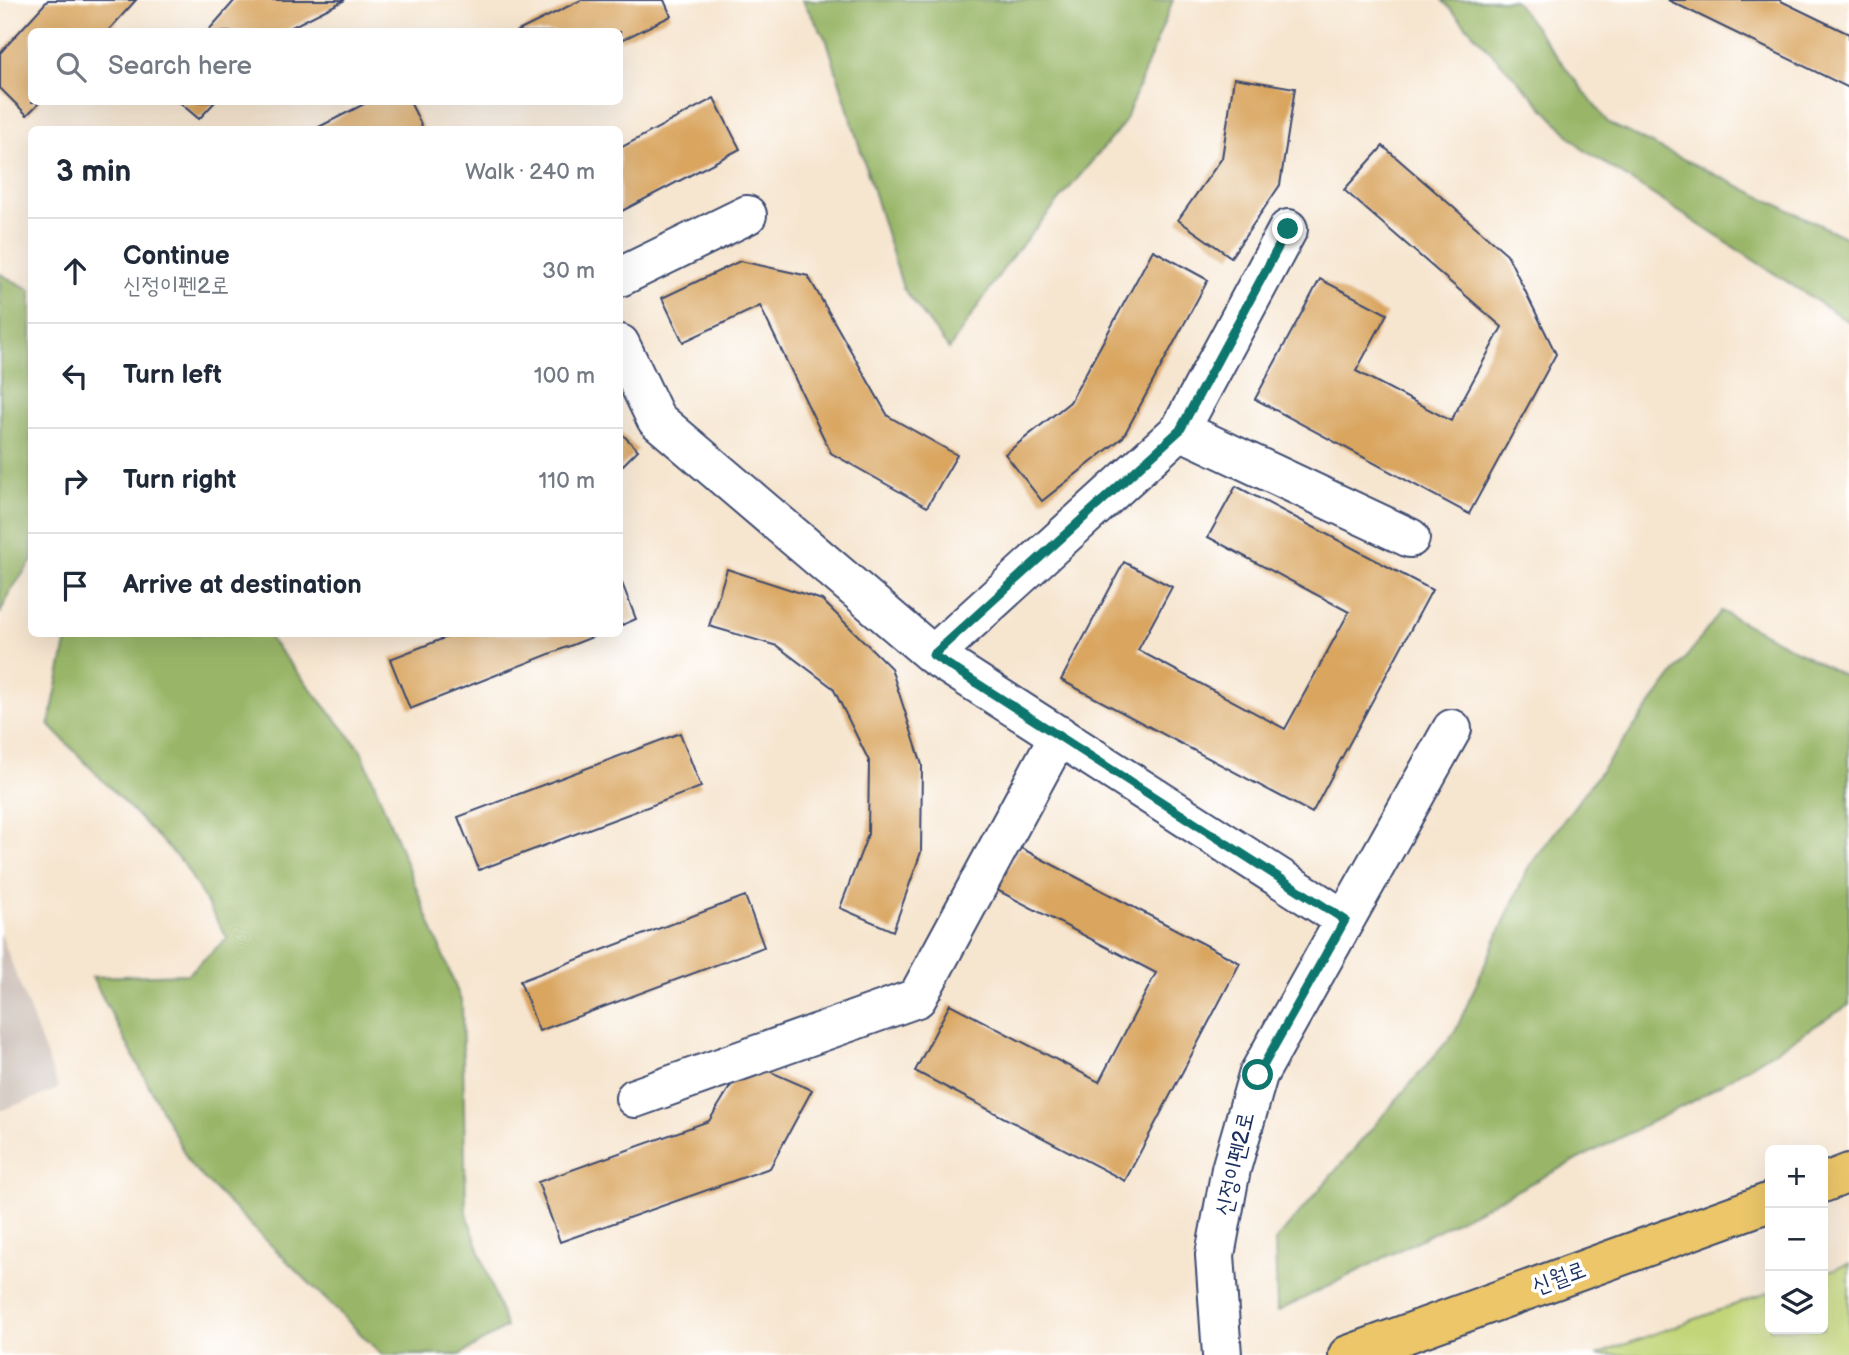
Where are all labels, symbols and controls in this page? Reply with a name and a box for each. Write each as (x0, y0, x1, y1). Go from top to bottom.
search box (28, 28, 623, 105)
icon: search (52, 48, 90, 86)
text: Search here (108, 51, 252, 82)
text: 3 min (56, 154, 131, 190)
text: Walk · 240 m (465, 158, 595, 186)
route end (1272, 213, 1303, 244)
text: Continue (123, 241, 230, 272)
icon: ahead (56, 252, 94, 290)
text: 30 m (542, 257, 595, 285)
text: 신정이펜2로 (123, 272, 229, 300)
icon: left (56, 357, 94, 395)
text: Turn left (123, 360, 222, 391)
text: 100 m (534, 362, 595, 390)
icon: right (56, 462, 94, 500)
text: Turn right (123, 465, 236, 496)
text: 110 m (538, 467, 595, 495)
icon: arrive (56, 567, 94, 605)
text: Arrive at destination (123, 570, 362, 601)
route start (1242, 1059, 1273, 1090)
street label: 신정이펜2로 (1209, 1109, 1261, 1219)
map controls (1765, 1145, 1828, 1334)
button: + (1765, 1145, 1828, 1208)
button: − (1765, 1208, 1828, 1271)
street label: 신월로 (1528, 1255, 1590, 1301)
button: layers (1765, 1271, 1828, 1334)

